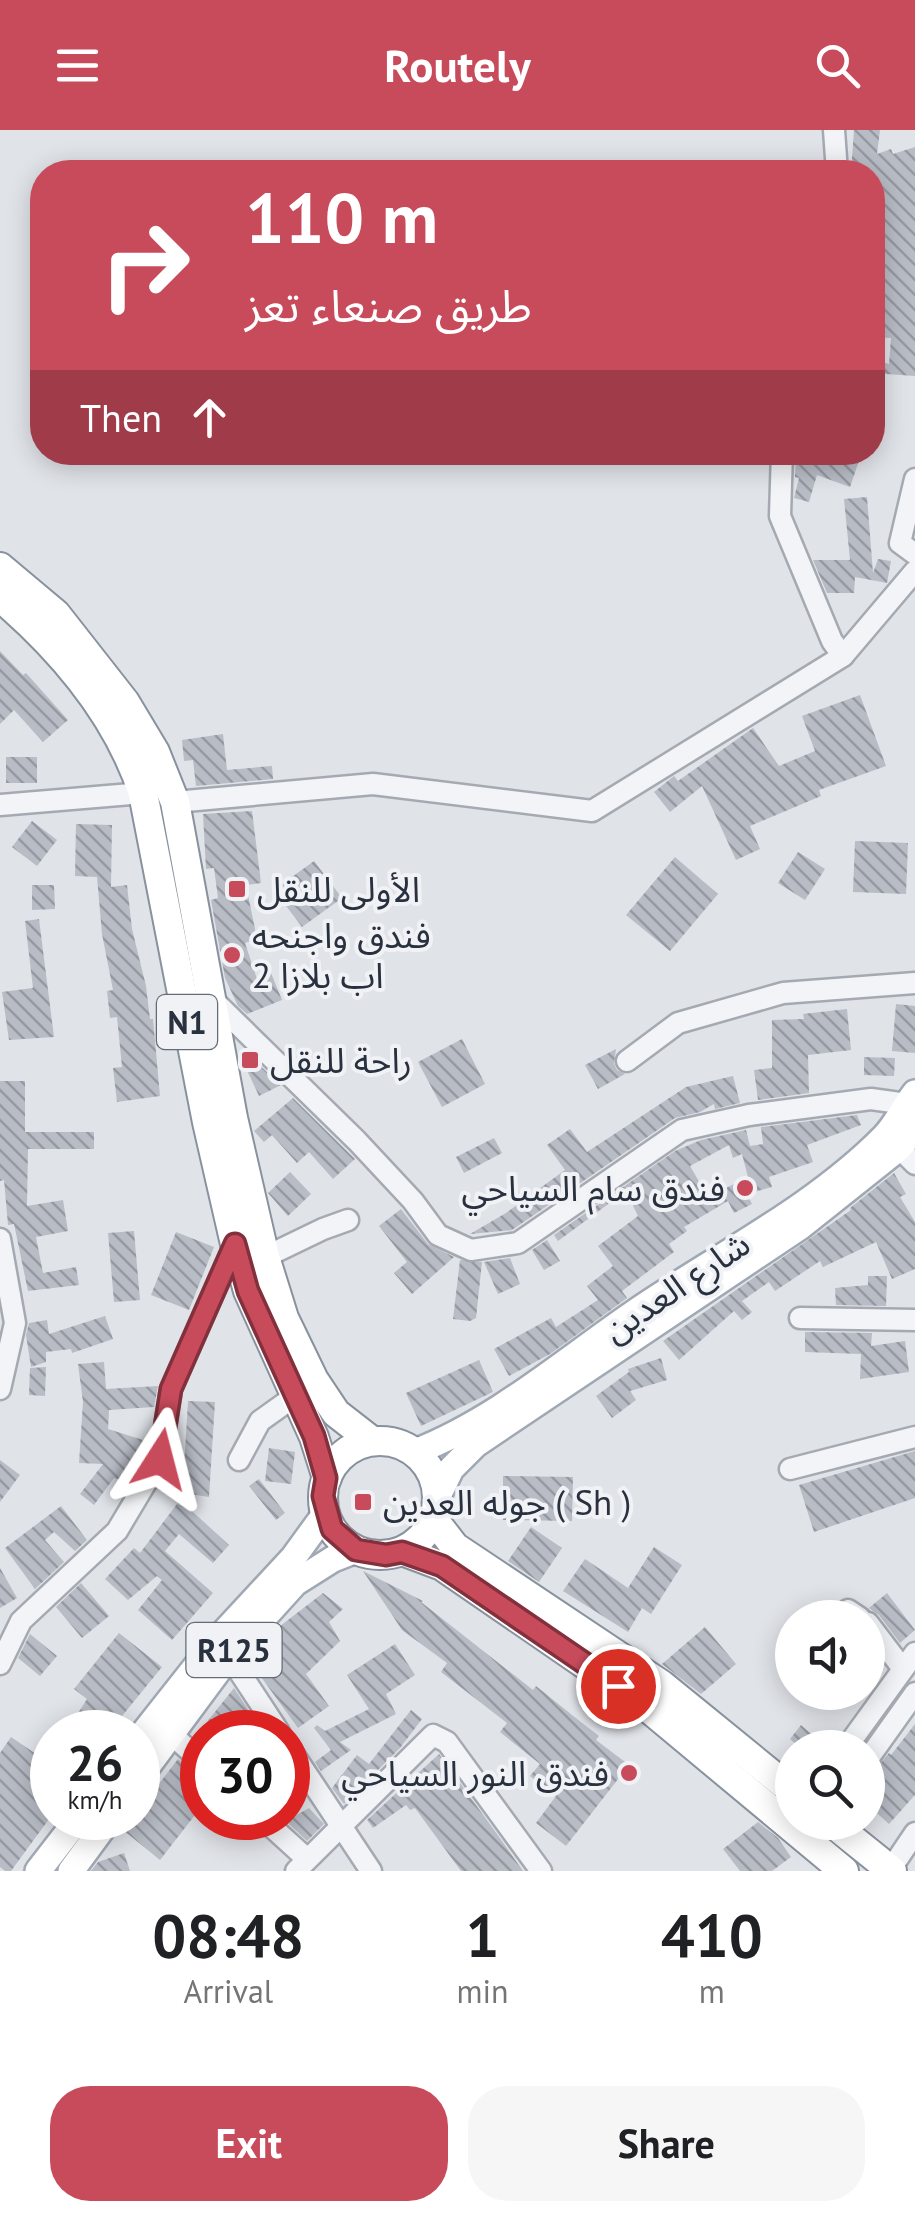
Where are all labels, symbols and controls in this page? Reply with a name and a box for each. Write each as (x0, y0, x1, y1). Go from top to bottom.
text: Routely (384, 36, 531, 94)
icon: menu (50, 38, 105, 93)
icon: search (810, 38, 865, 93)
text: 110 m (245, 172, 438, 262)
icon: right (80, 200, 210, 330)
text: طريق صنعاء تعز (245, 276, 532, 334)
icon: ahead (182, 390, 237, 445)
text: Then (80, 393, 162, 442)
place label: الأولى للنقل (257, 866, 420, 912)
marker: الأولى للنقل (226, 878, 248, 900)
place label: فندق واجنحه اب بلازا 2 (252, 912, 431, 998)
marker: فندق واجنحه اب بلازا 2 (221, 944, 243, 966)
road number: N1 (157, 995, 217, 1049)
place label: راحة للنقل (270, 1037, 412, 1083)
marker: راحة للنقل (239, 1049, 261, 1071)
place label: فندق سام السياحي (462, 1165, 725, 1216)
marker: فندق سام السياحي (734, 1177, 756, 1199)
street label: شارع العدين (594, 1220, 761, 1355)
position arrow (108, 1407, 212, 1511)
place label: جوله العدين ( Sh ) (383, 1479, 631, 1525)
marker: جوله العدين ( Sh ) (352, 1491, 374, 1513)
map controls (775, 1600, 885, 1840)
button: sound (775, 1600, 885, 1710)
road number: R125 (186, 1623, 282, 1677)
pin (576, 1644, 661, 1729)
icon: arrive (591, 1659, 646, 1714)
speed limit sign: 30 (180, 1710, 310, 1840)
text: 26 (67, 1730, 123, 1795)
button: search (775, 1730, 885, 1840)
place label: فندق النور السياحي (341, 1750, 609, 1801)
marker: فندق النور السياحي (618, 1762, 640, 1784)
text: km/h (68, 1784, 122, 1816)
text: 08:48 (152, 1896, 304, 1974)
text: 1 (466, 1896, 500, 1974)
text: 410 (661, 1896, 763, 1974)
text: Arrival (183, 1970, 273, 2012)
text: min (457, 1970, 509, 2012)
text: m (699, 1970, 725, 2012)
button: Exit (50, 2086, 448, 2201)
button: Share (468, 2086, 865, 2201)

